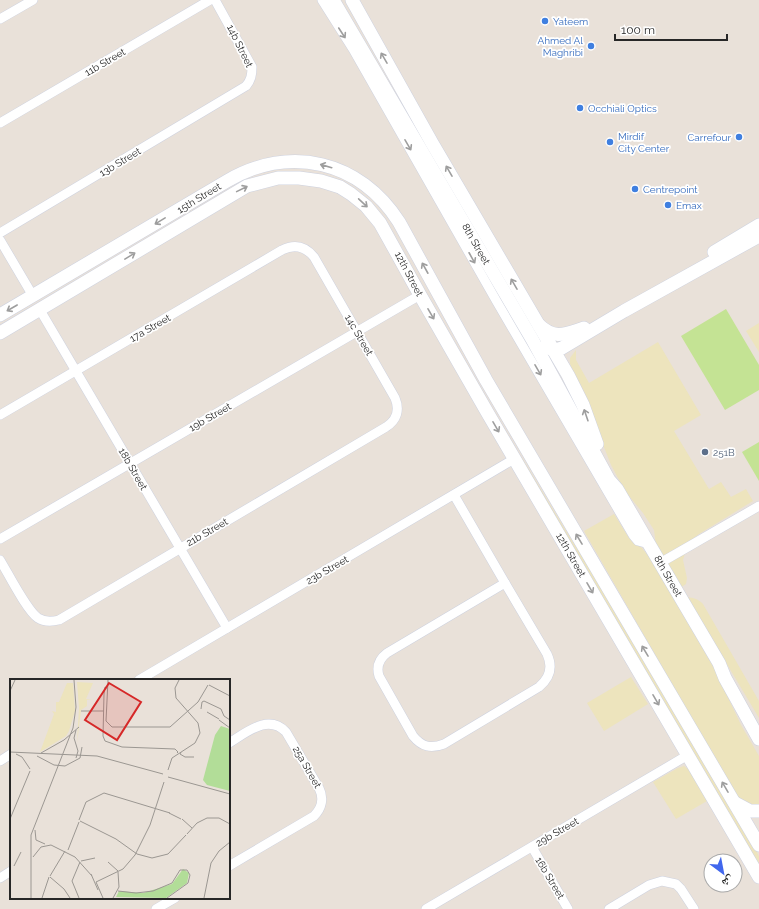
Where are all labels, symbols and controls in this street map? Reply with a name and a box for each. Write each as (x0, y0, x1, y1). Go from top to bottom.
marker: Yateem (540, 16, 550, 26)
place label: Yateem (553, 16, 588, 27)
scale bar (615, 16, 727, 42)
street label: 14b Street (225, 23, 255, 70)
text: 100 m (621, 23, 655, 37)
one-way arrow (338, 27, 346, 38)
place label: Ahmed Al Maghribi (537, 35, 583, 58)
marker: Ahmed Al Maghribi (586, 41, 596, 51)
street label: 11b Street (83, 46, 128, 78)
one-way arrow (380, 53, 388, 65)
marker: Occhiali Optics (575, 103, 585, 113)
place label: Occhiali Optics (588, 103, 657, 114)
place label: Mirdif City Center (618, 131, 670, 154)
place label: Carrefour (687, 132, 731, 143)
marker: Carrefour (734, 132, 744, 142)
marker: Mirdif City Center (605, 137, 615, 147)
one-way arrow (404, 139, 412, 151)
street label: 13b Street (97, 145, 143, 179)
one-way arrow (319, 162, 332, 169)
one-way arrow (444, 165, 452, 177)
street label: 15th Street (175, 180, 223, 215)
marker: Centrepoint (630, 184, 640, 194)
place label: Centrepoint (643, 184, 698, 195)
one-way arrow (235, 185, 247, 192)
one-way arrow (358, 199, 368, 208)
marker: Emax (663, 200, 673, 210)
place label: Emax (676, 200, 702, 211)
one-way arrow (154, 217, 166, 225)
street label: 8th Street (460, 222, 492, 267)
street label: 12th Street (393, 250, 426, 299)
one-way arrow (124, 252, 135, 260)
one-way arrow (469, 252, 477, 264)
one-way arrow (420, 262, 428, 274)
one-way arrow (510, 278, 518, 290)
one-way arrow (6, 305, 18, 313)
one-way arrow (428, 308, 436, 320)
street label: 17a Street (128, 312, 173, 344)
street label: 14c Street (343, 313, 375, 358)
one-way arrow (534, 364, 542, 376)
street label: 19b Street (187, 400, 233, 433)
one-way arrow (582, 408, 589, 421)
one-way arrow (492, 421, 500, 433)
street label: 18b Street (117, 446, 150, 493)
marker: 251B (700, 447, 710, 457)
place label: 251B (713, 447, 735, 458)
street label: 21b Street (184, 515, 230, 548)
street label: 12th Street (554, 531, 588, 580)
one-way arrow (574, 533, 582, 545)
street label: 23b Street (304, 553, 351, 587)
street label: 8th Street (652, 554, 684, 599)
one-way arrow (586, 581, 594, 593)
one-way arrow (641, 646, 649, 657)
inset map (10, 679, 230, 899)
one-way arrow (652, 694, 660, 706)
street label: 25a Street (291, 744, 324, 790)
one-way arrow (721, 781, 729, 793)
street label: 29b Street (534, 815, 581, 849)
north arrow (703, 853, 743, 893)
street label: 16b Street (533, 855, 567, 901)
text: ش (719, 872, 736, 890)

